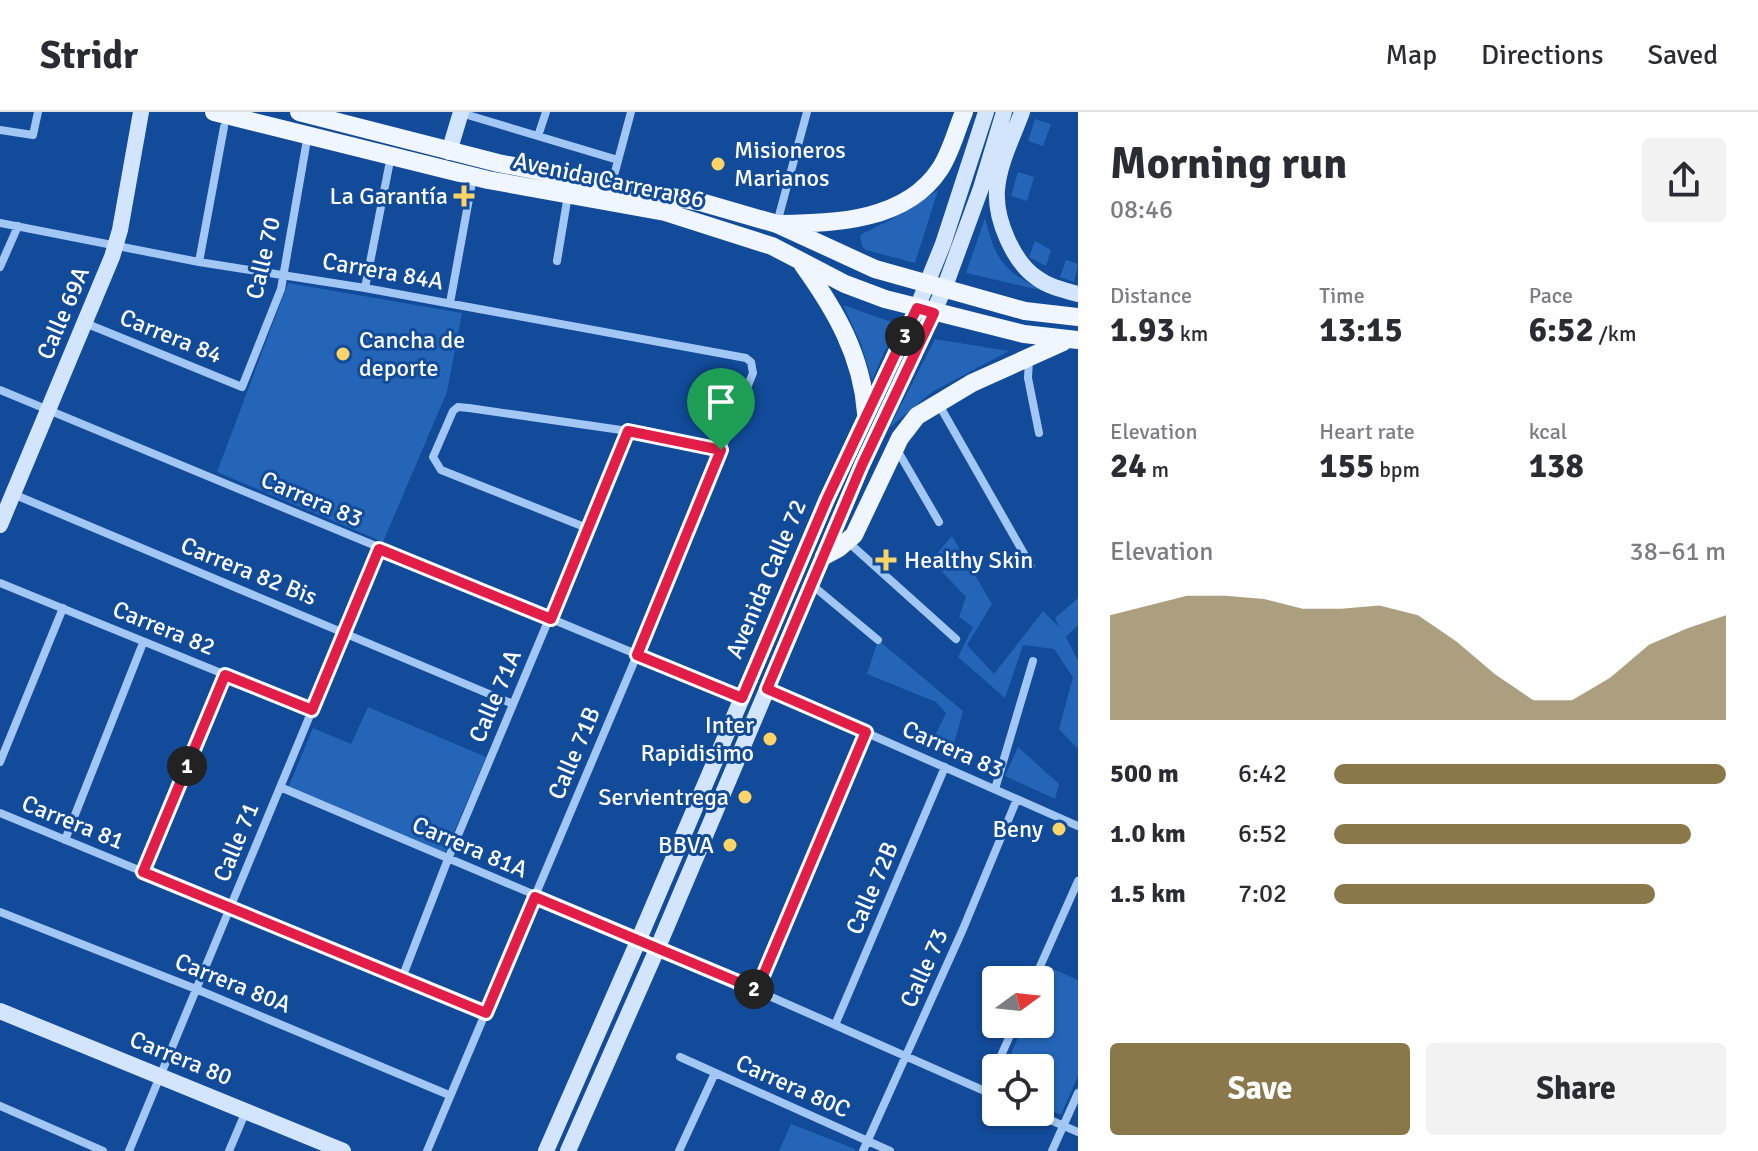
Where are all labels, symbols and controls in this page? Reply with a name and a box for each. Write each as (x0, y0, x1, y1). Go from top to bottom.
text: Stridr (40, 32, 138, 79)
text: Map (1385, 38, 1437, 72)
text: Directions (1481, 38, 1603, 72)
text: Saved (1647, 38, 1718, 72)
place label: Misioneros Marianos (734, 135, 846, 193)
text: Morning run (1110, 137, 1347, 191)
button: share (1642, 138, 1726, 222)
street label: Avenida Carrera 86 (511, 145, 707, 215)
marker: Misioneros Marianos (709, 155, 727, 173)
place label: La Garantía (329, 181, 448, 211)
marker: La Garantía (455, 187, 473, 205)
text: 08:46 (1110, 194, 1173, 226)
street label: Calle 70 (239, 214, 287, 302)
street label: Carrera 84A (320, 246, 446, 296)
street label: Calle 69A (30, 262, 96, 364)
text: Distance (1110, 282, 1192, 309)
text: Time (1319, 282, 1365, 309)
text: Pace (1529, 282, 1573, 309)
street label: Carrera 84 (115, 302, 227, 370)
text: 1.93 (1110, 309, 1175, 351)
text: 13:15 (1319, 309, 1403, 351)
text: 6:52 (1529, 309, 1594, 351)
pin: 3 (885, 316, 925, 356)
text: km (1175, 320, 1208, 347)
text: /km (1594, 320, 1636, 347)
text: 3 (899, 322, 911, 349)
place label: Cancha de deporte (359, 325, 465, 383)
marker: Cancha de deporte (334, 345, 352, 363)
pin (687, 368, 755, 450)
icon: arrive (699, 380, 743, 424)
text: Elevation (1110, 418, 1198, 445)
text: Heart rate (1319, 418, 1415, 445)
text: kcal (1529, 418, 1567, 445)
text: 24 (1110, 445, 1147, 487)
text: 155 (1319, 445, 1374, 487)
text: 138 (1529, 445, 1584, 487)
text: m (1147, 456, 1169, 483)
text: bpm (1374, 456, 1420, 483)
street label: Carrera 83 (257, 464, 367, 534)
street label: Avenida Calle 72 (719, 495, 813, 663)
street label: Carrera 82 Bis (176, 530, 322, 612)
text: Elevation (1110, 536, 1214, 568)
text: 38–61 m (1630, 536, 1726, 568)
place label: Healthy Skin (904, 545, 1033, 575)
marker: Healthy Skin (875, 549, 897, 571)
street label: Carrera 82 (108, 594, 220, 662)
street label: Calle 71A (462, 645, 528, 747)
street label: Calle 71B (541, 702, 607, 804)
place label: Inter Rapidisimo (641, 710, 754, 768)
street label: Carrera 83 (898, 713, 1008, 785)
marker: Inter Rapidisimo (761, 730, 779, 748)
pin: 1 (167, 746, 207, 786)
text: 1 (181, 752, 193, 779)
text: 500 m (1110, 758, 1179, 790)
text: 6:42 (1238, 758, 1287, 790)
place label: Servientrega (598, 782, 729, 812)
street label: Carrera 81 (17, 788, 129, 856)
marker: Servientrega (736, 788, 754, 806)
street label: Calle 71 (206, 798, 266, 886)
street label: Carrera 81A (408, 809, 533, 885)
place label: Beny (993, 814, 1043, 844)
text: 1.0 km (1110, 818, 1186, 850)
text: 6:52 (1238, 818, 1287, 850)
marker: Beny (1050, 820, 1068, 838)
place label: BBVA (658, 830, 714, 860)
marker: BBVA (721, 836, 739, 854)
street label: Calle 72B (839, 837, 905, 939)
text: 1.5 km (1110, 878, 1186, 910)
text: 7:02 (1238, 878, 1287, 910)
street label: Calle 73 (893, 924, 955, 1012)
street label: Carrera 80A (171, 946, 296, 1020)
north arrow (982, 966, 1054, 1038)
map controls (982, 966, 1054, 1126)
pin: 2 (734, 969, 774, 1009)
text: 2 (748, 975, 760, 1002)
street label: Carrera 80 (125, 1024, 237, 1092)
button: Save (1110, 1043, 1410, 1135)
button: Share (1426, 1043, 1726, 1135)
street label: Carrera 80C (731, 1047, 855, 1125)
button: locate (982, 1054, 1054, 1126)

